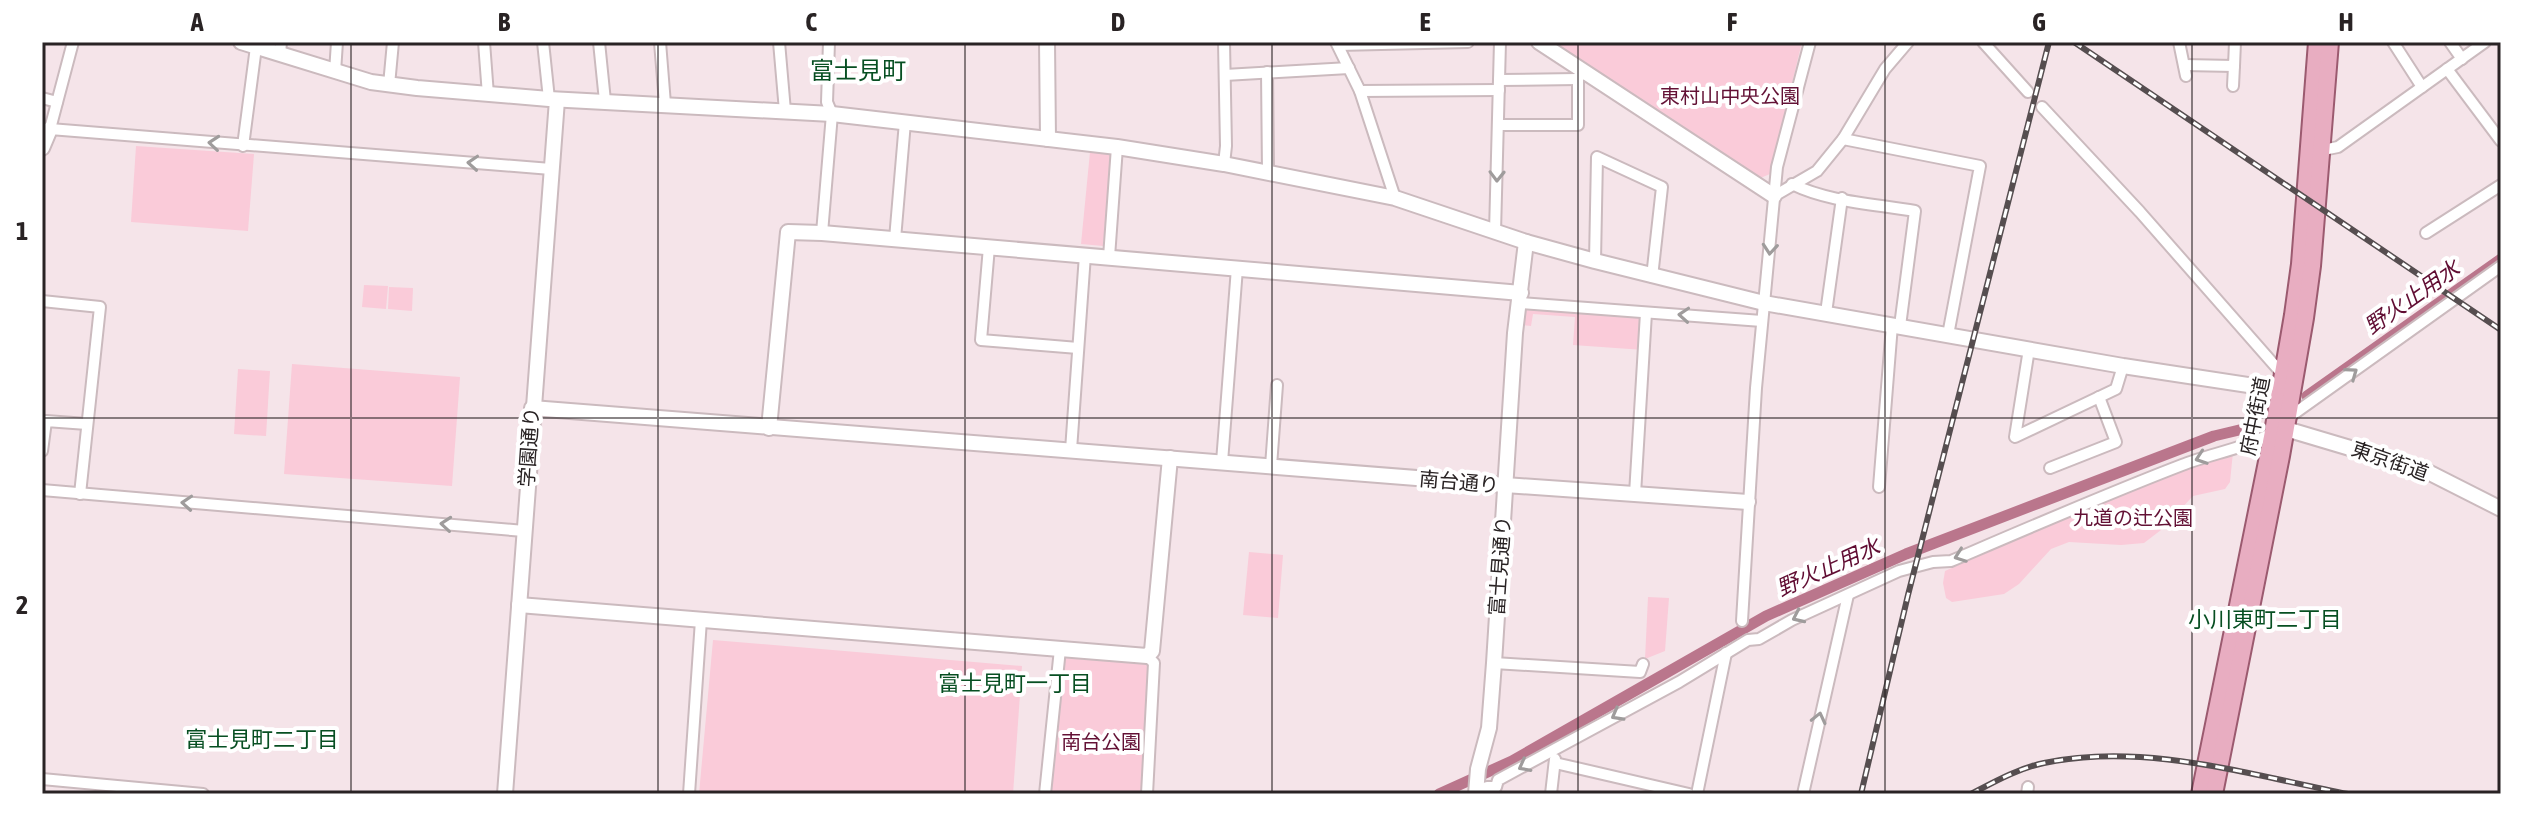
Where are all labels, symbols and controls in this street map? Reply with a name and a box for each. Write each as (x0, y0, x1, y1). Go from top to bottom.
text: A (190, 7, 204, 37)
text: B (498, 7, 511, 37)
text: C (805, 7, 817, 37)
text: D (1111, 7, 1125, 37)
text: E (1419, 7, 1431, 37)
text: F (1727, 7, 1738, 37)
text: G (2032, 7, 2046, 37)
text: H (2338, 7, 2354, 37)
district label: 富士見町 (810, 57, 906, 84)
park label: 東村山中央公園 (1660, 84, 1800, 107)
one-way arrow (207, 135, 220, 152)
one-way arrow (466, 155, 479, 172)
one-way arrow (1488, 170, 1505, 183)
text: 1 (16, 216, 28, 246)
one-way arrow (1762, 243, 1779, 256)
water label: 野火止用水 (2359, 254, 2466, 339)
one-way arrow (1677, 307, 1690, 324)
one-way arrow (2343, 369, 2358, 383)
street label: 府中街道 (2236, 374, 2273, 457)
street label: 学園通り (514, 406, 543, 488)
street label: 東京街道 (2349, 437, 2432, 484)
one-way arrow (2194, 448, 2208, 465)
street label: 南台通り (1418, 467, 1500, 496)
one-way arrow (180, 495, 193, 512)
park label: 九道の辻公園 (2073, 506, 2193, 529)
street label: 富士見通り (1485, 515, 1514, 617)
one-way arrow (439, 516, 452, 533)
water label: 野火止用水 (1772, 532, 1885, 601)
one-way arrow (1954, 546, 1968, 563)
text: 2 (16, 590, 28, 620)
district label: 小川東町二丁目 (2188, 606, 2342, 632)
one-way arrow (1791, 607, 1806, 623)
district label: 富士見町一丁目 (938, 670, 1092, 696)
one-way arrow (1611, 706, 1626, 721)
one-way arrow (1810, 711, 1827, 725)
district label: 富士見町二丁目 (185, 726, 339, 752)
park label: 南台公園 (1061, 730, 1141, 753)
one-way arrow (1518, 756, 1533, 772)

